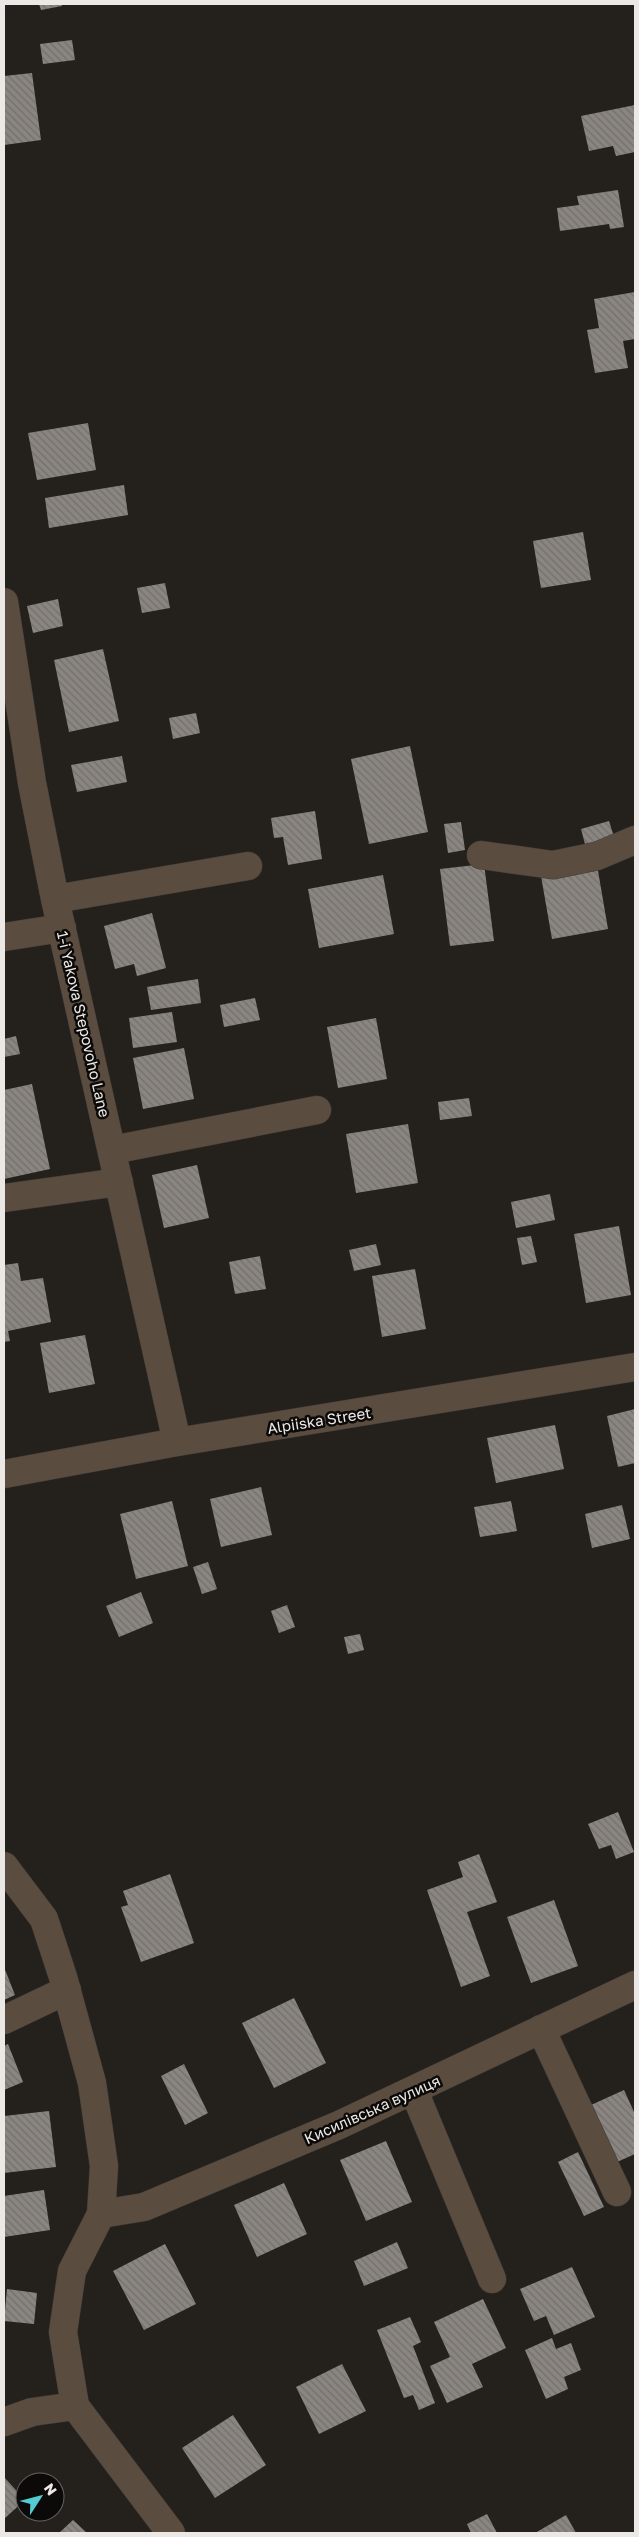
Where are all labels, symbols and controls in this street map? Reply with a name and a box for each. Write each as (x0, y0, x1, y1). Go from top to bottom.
street label: 1-i Yakova Stepovoho Lane (54, 929, 114, 1119)
street label: Alpiiska Street (266, 1403, 372, 1437)
street label: Кисилівська вулиця (301, 2071, 443, 2147)
north arrow (15, 2472, 65, 2522)
text: N (41, 2480, 61, 2498)

